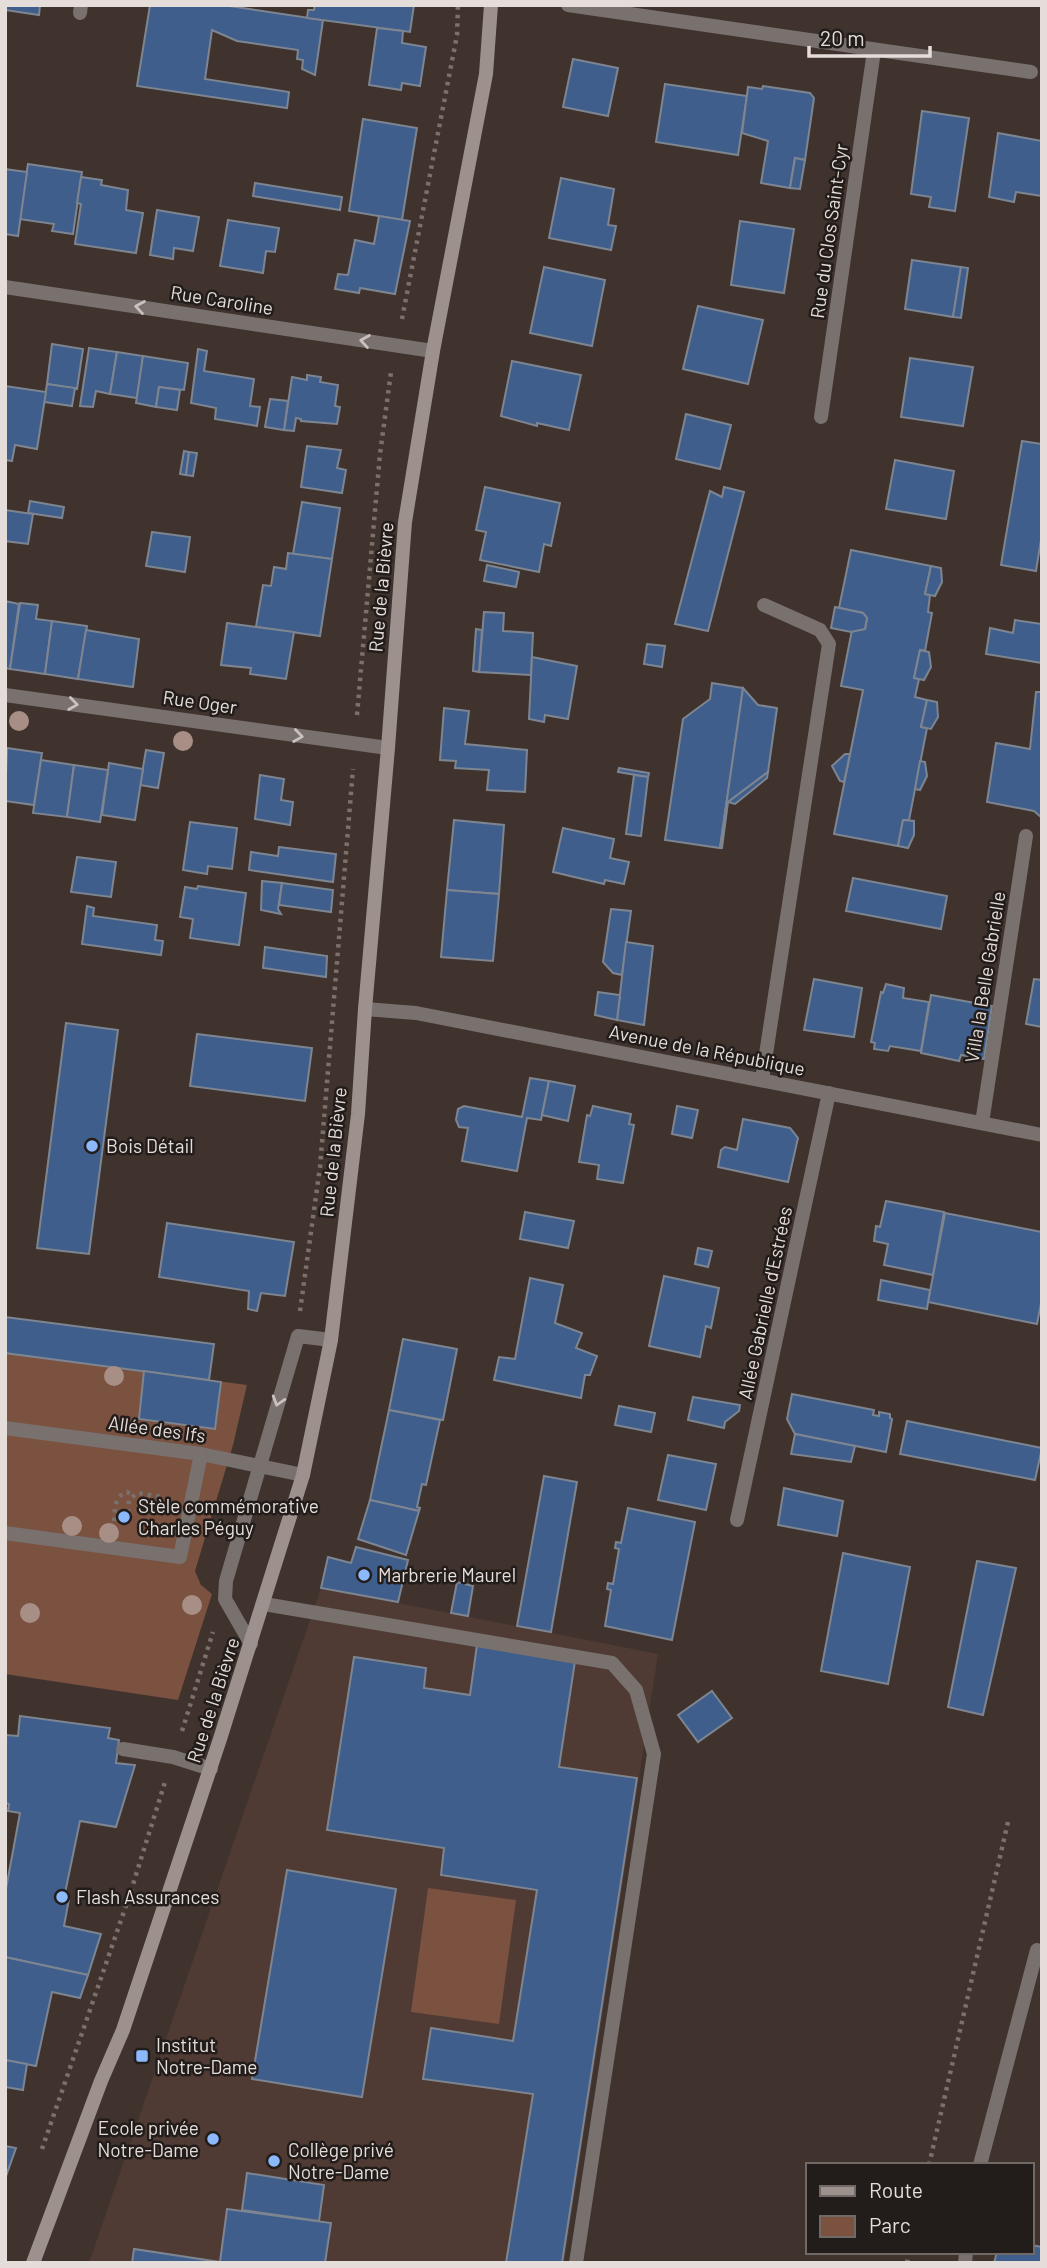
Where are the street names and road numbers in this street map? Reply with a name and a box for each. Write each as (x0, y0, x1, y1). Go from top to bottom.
street label: Rue du Clos Saint-Cyr (805, 142, 852, 320)
street label: Rue Caroline (169, 280, 275, 319)
street label: Rue de la Bièvre (363, 521, 398, 653)
street label: Rue Oger (162, 685, 239, 718)
street label: Villa la Belle Gabrielle (960, 890, 1009, 1064)
street label: Avenue de la République (607, 1019, 807, 1080)
street label: Rue de la Bièvre (314, 1086, 351, 1218)
street label: Allée Gabrielle d'Estrées (733, 1204, 796, 1402)
street label: Allée des Ifs (107, 1410, 207, 1447)
street label: Rue de la Bièvre (181, 1634, 244, 1765)

